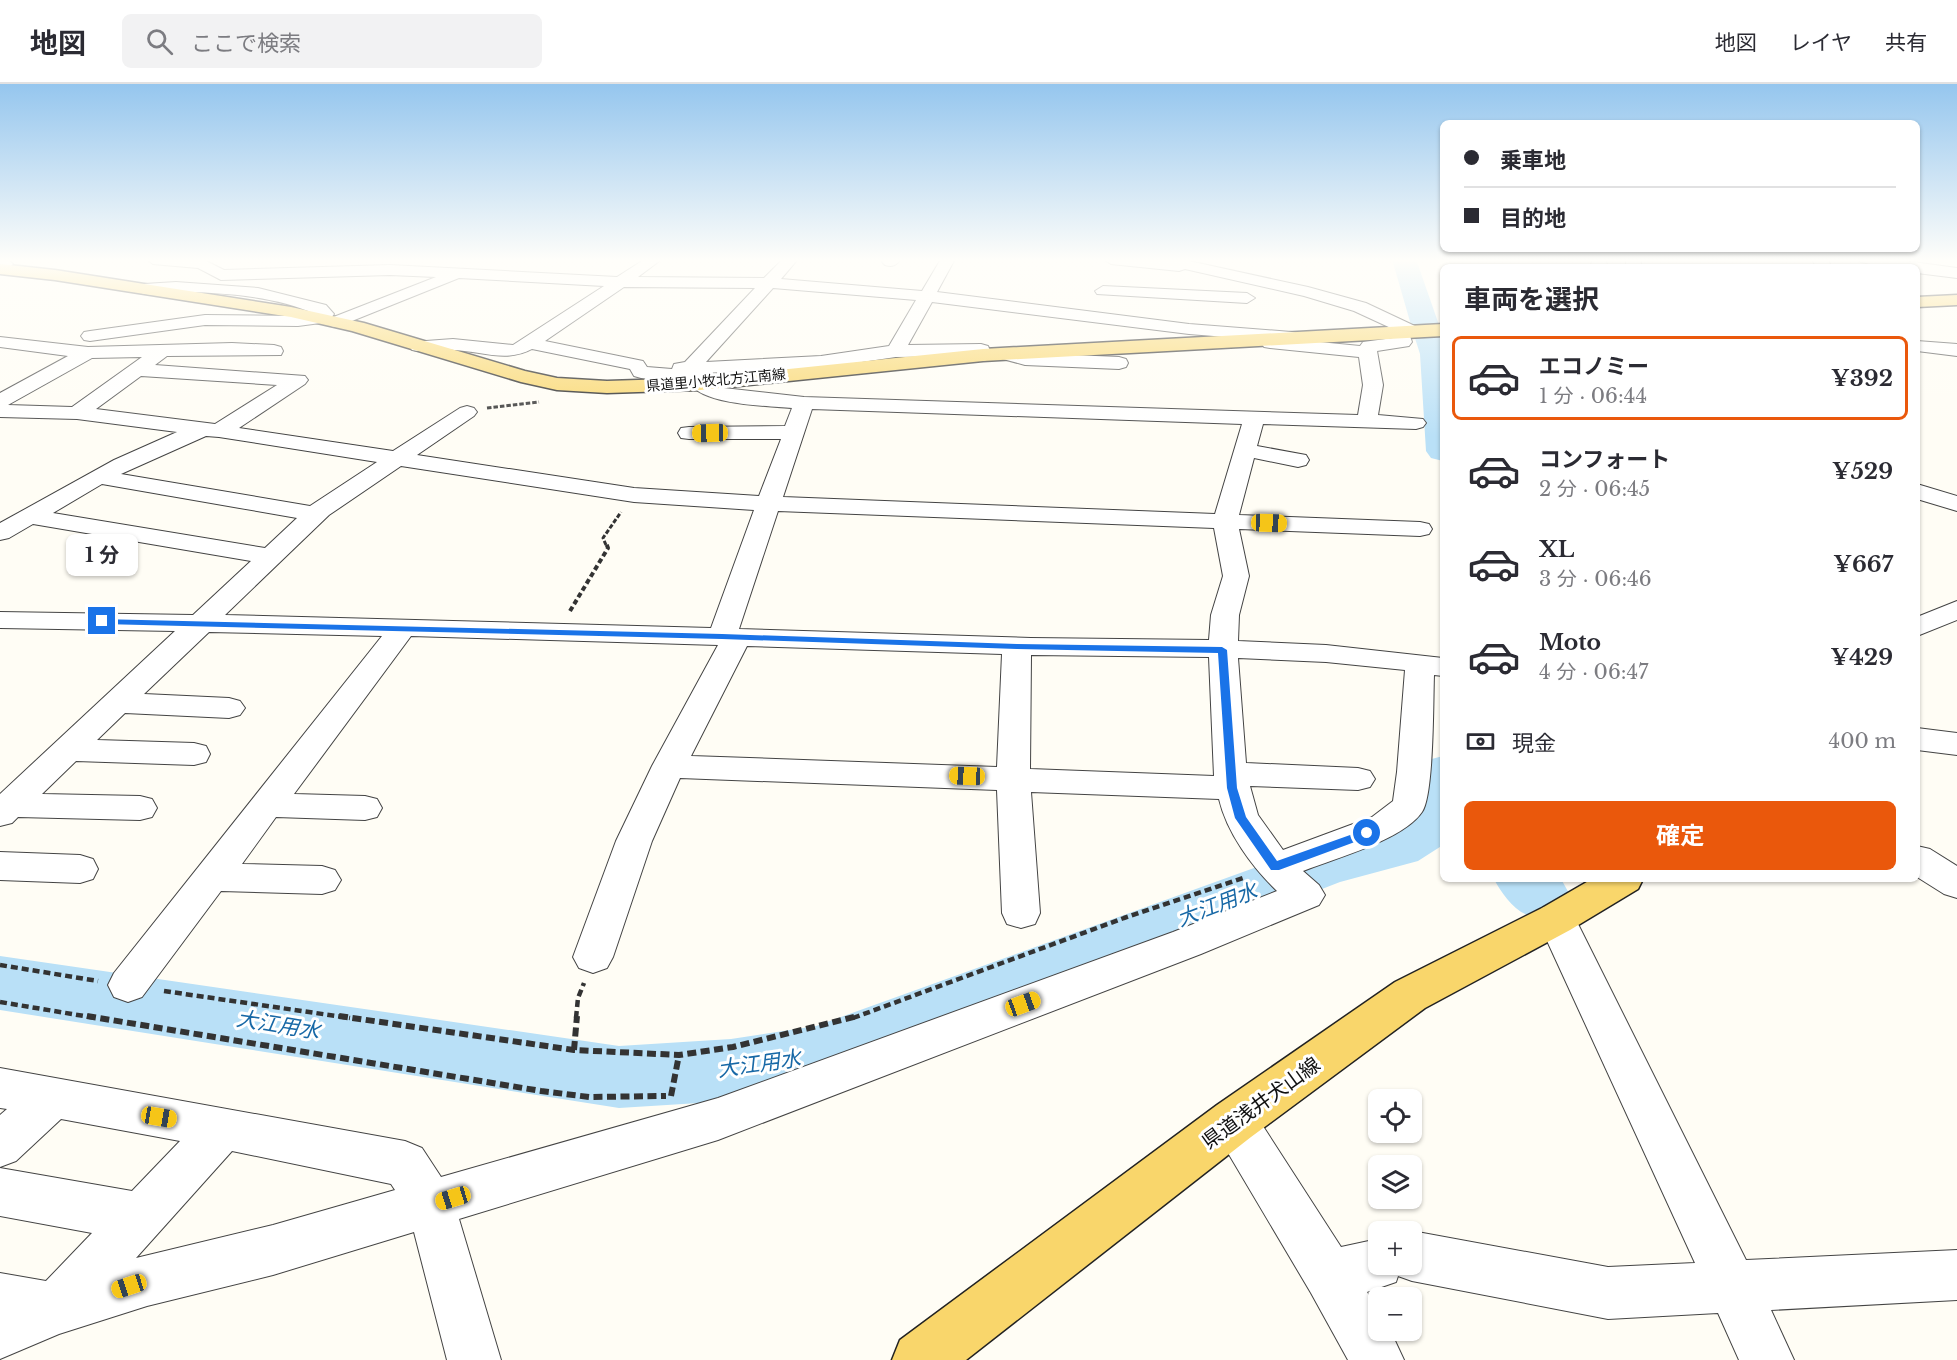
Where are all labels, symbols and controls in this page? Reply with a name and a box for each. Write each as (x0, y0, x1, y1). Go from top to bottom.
search box (122, 14, 542, 68)
icon: search (143, 25, 176, 58)
text: 地図 (30, 26, 86, 61)
text: ここで検索 (191, 30, 301, 57)
text: 地図 (1715, 30, 1757, 56)
text: レイヤ (1790, 30, 1852, 56)
text: 共有 (1885, 30, 1927, 56)
text: 乗車地 (1500, 147, 1566, 174)
text: 目的地 (1500, 205, 1566, 232)
text: 車両を選択 (1464, 283, 1599, 316)
icon: car (1467, 351, 1521, 405)
text: エコノミー (1539, 353, 1649, 380)
street label: 県道里小牧北方江南線 (645, 365, 787, 395)
text: ¥392 (1831, 365, 1893, 392)
text: 1 分 · 06:44 (1539, 384, 1647, 408)
car (692, 424, 728, 442)
icon: car (1467, 444, 1521, 498)
text: コンフォート (1539, 446, 1670, 473)
text: ¥529 (1832, 458, 1893, 485)
text: 2 分 · 06:45 (1539, 477, 1650, 501)
car (1251, 513, 1287, 533)
callout: 1 分 (66, 534, 138, 576)
text: XL (1539, 536, 1574, 563)
icon: car (1467, 537, 1521, 591)
text: 1 分 (85, 543, 119, 567)
text: ¥667 (1833, 551, 1893, 578)
text: 3 分 · 06:46 (1539, 567, 1652, 591)
route end (88, 607, 115, 634)
text: Moto (1539, 629, 1601, 656)
icon: car (1467, 630, 1521, 684)
text: ¥429 (1831, 644, 1893, 671)
text: 4 分 · 06:47 (1539, 660, 1648, 684)
icon: cash (1464, 725, 1497, 758)
text: 400 m (1829, 729, 1896, 753)
text: 現金 (1512, 730, 1556, 757)
car (949, 766, 985, 786)
button: 確定 (1464, 801, 1896, 870)
route start (1353, 819, 1380, 846)
water label: 大江用水 (1173, 877, 1263, 932)
car (1003, 989, 1043, 1019)
water label: 大江用水 (234, 1006, 323, 1045)
water label: 大江用水 (716, 1045, 804, 1083)
street label: 県道浅井犬山線 (1197, 1052, 1325, 1154)
map controls (1368, 1089, 1422, 1341)
button: locate (1368, 1089, 1422, 1143)
car (140, 1105, 178, 1129)
button: layers (1368, 1155, 1422, 1209)
car (433, 1184, 473, 1212)
button: + (1368, 1221, 1422, 1275)
car (109, 1272, 149, 1300)
button: − (1368, 1287, 1422, 1341)

